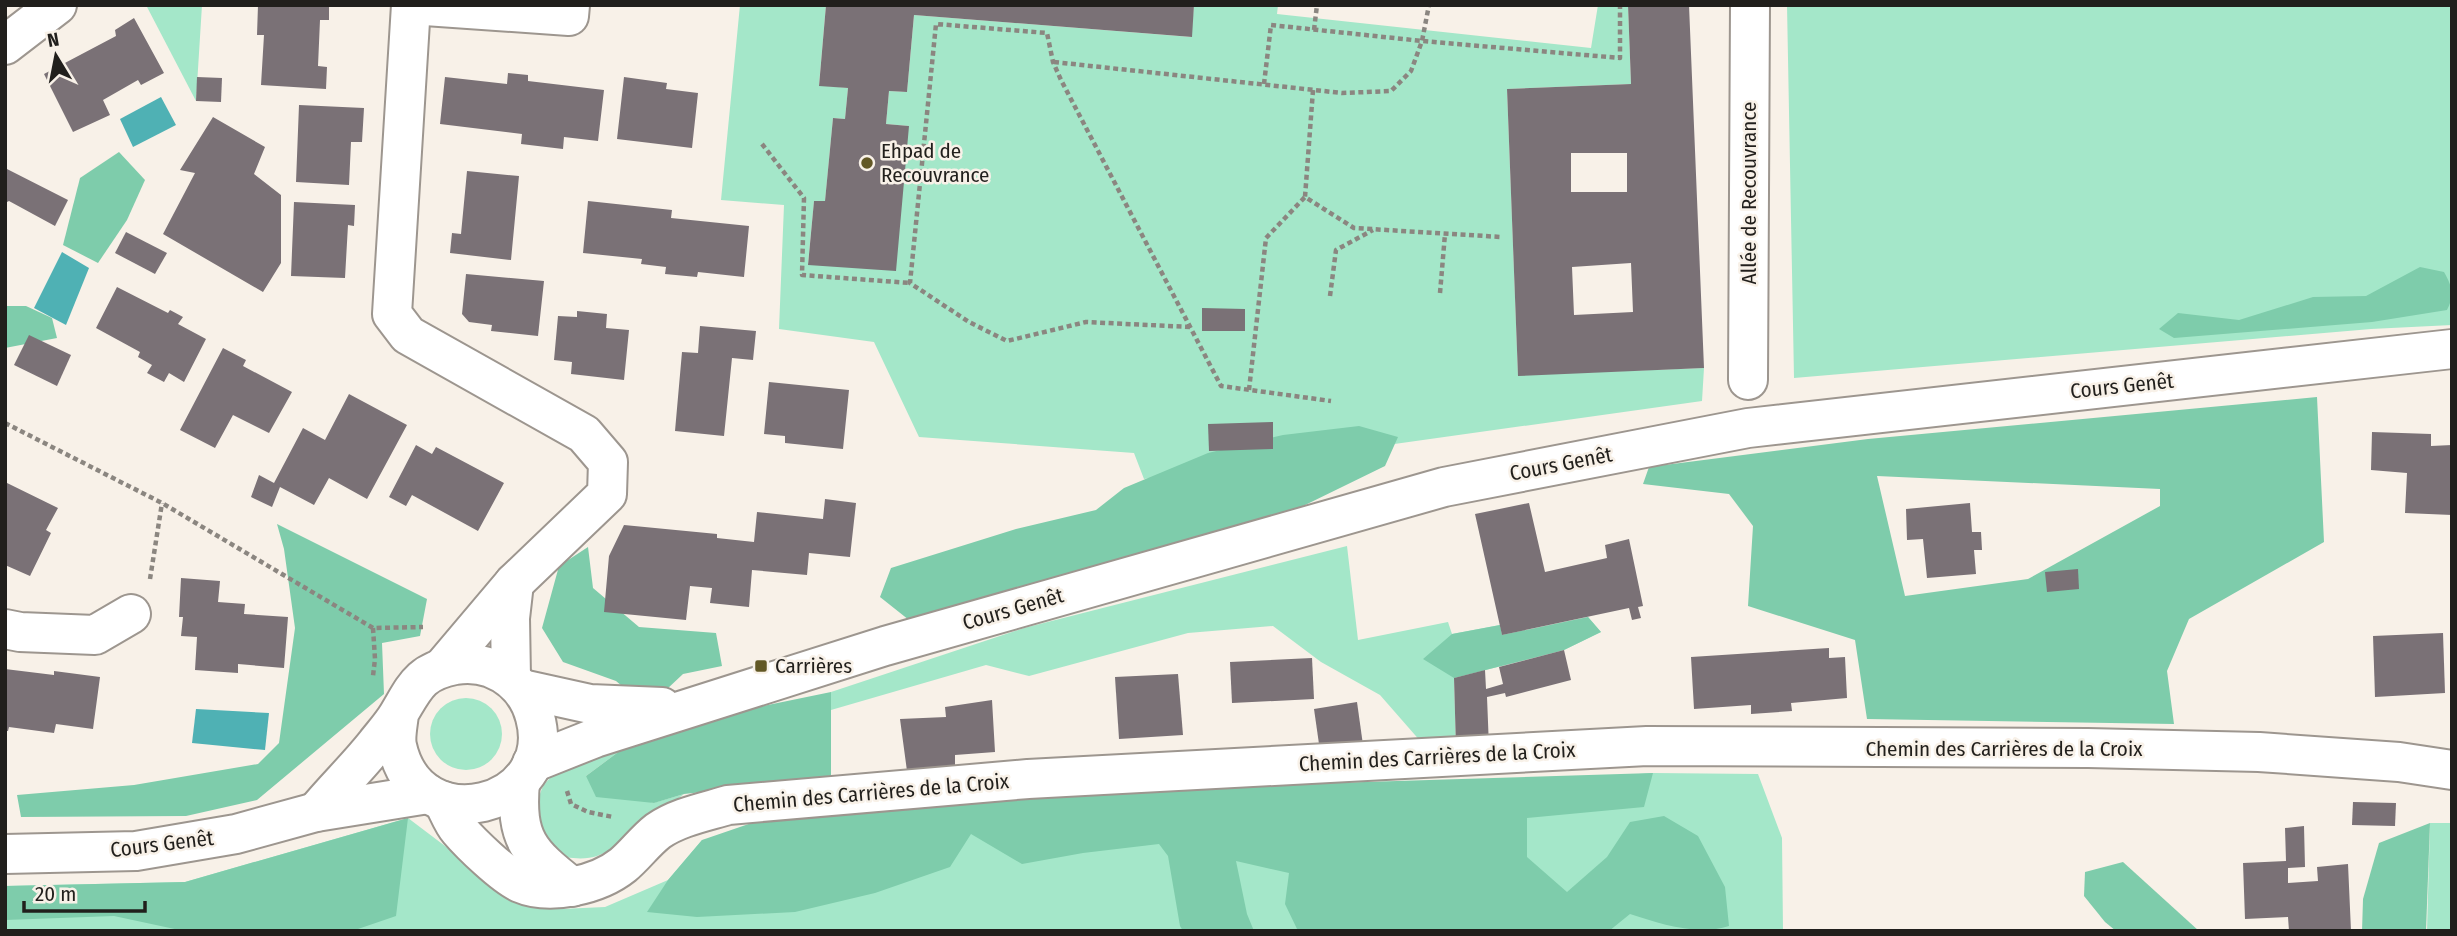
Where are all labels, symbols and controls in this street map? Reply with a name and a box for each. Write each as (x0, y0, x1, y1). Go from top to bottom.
north arrow (21, 21, 91, 91)
text: N (46, 27, 61, 52)
street label: Allée de Recouvrance (1736, 102, 1762, 284)
place label: Ehpad de Recouvrance (881, 138, 989, 188)
marker: Ehpad de Recouvrance (859, 155, 875, 171)
street label: Cours Genêt (2069, 368, 2175, 404)
street label: Cours Genêt (1508, 441, 1615, 487)
street label: Cours Genêt (959, 582, 1067, 636)
place label: Carrières (775, 653, 852, 679)
marker: Carrières (753, 658, 769, 674)
street label: Chemin des Carrières de la Croix (1866, 736, 2143, 762)
street label: Chemin des Carrières de la Croix (1298, 737, 1577, 777)
street label: Chemin des Carrières de la Croix (732, 768, 1011, 818)
street label: Cours Genêt (109, 825, 215, 863)
scale bar (24, 870, 145, 914)
text: 20 m (35, 881, 76, 907)

